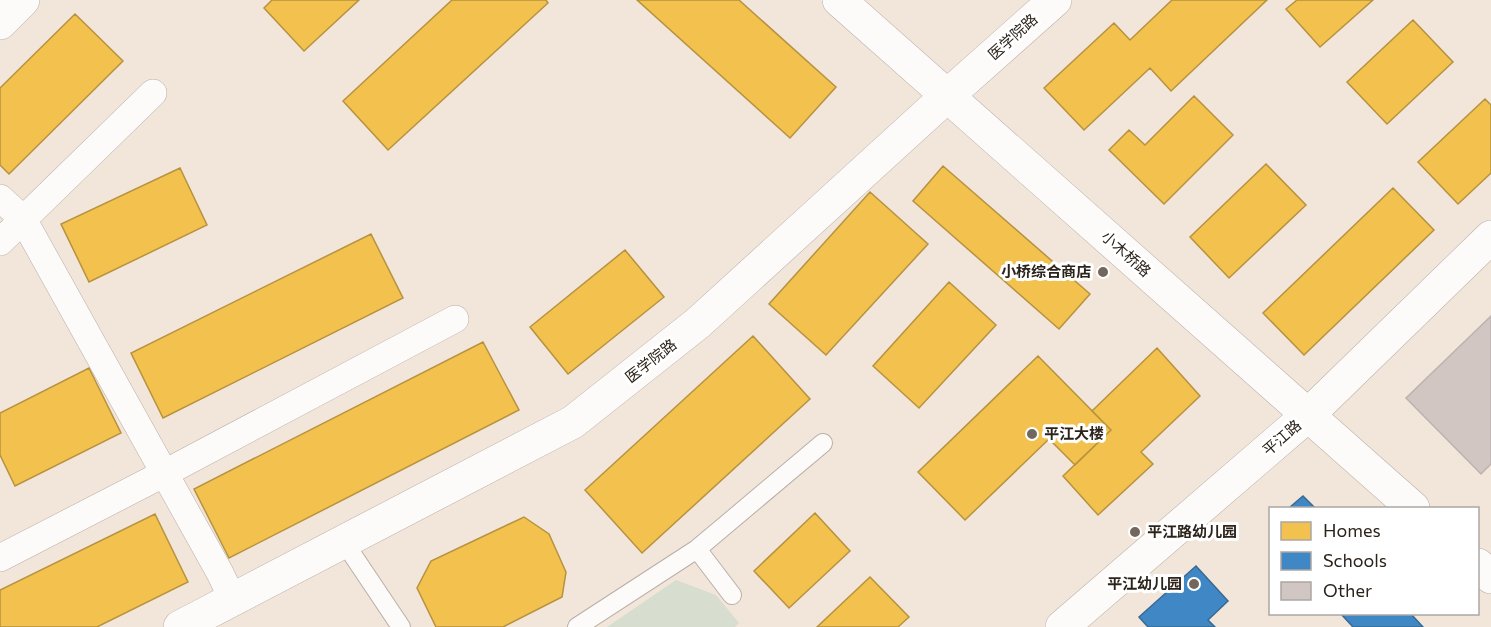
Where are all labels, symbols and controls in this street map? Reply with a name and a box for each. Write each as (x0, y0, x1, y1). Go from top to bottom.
street label: 医学院路 (984, 9, 1041, 63)
street label: 小木桥路 (1098, 226, 1155, 280)
place label: 小桥综合商店 (1001, 262, 1091, 280)
marker: 小桥综合商店 (1096, 265, 1110, 279)
street label: 医学院路 (621, 335, 680, 386)
street label: 平江路 (1258, 416, 1304, 459)
place label: 平江大楼 (1044, 424, 1104, 442)
marker: 平江大楼 (1025, 427, 1039, 441)
legend (1269, 507, 1479, 615)
text: Homes (1323, 519, 1381, 541)
place label: 平江路幼儿园 (1147, 522, 1237, 540)
marker: 平江路幼儿园 (1128, 525, 1142, 539)
text: Schools (1323, 549, 1387, 571)
place label: 平江幼儿园 (1107, 574, 1182, 592)
marker: 平江幼儿园 (1187, 577, 1201, 591)
text: Other (1323, 579, 1372, 601)

